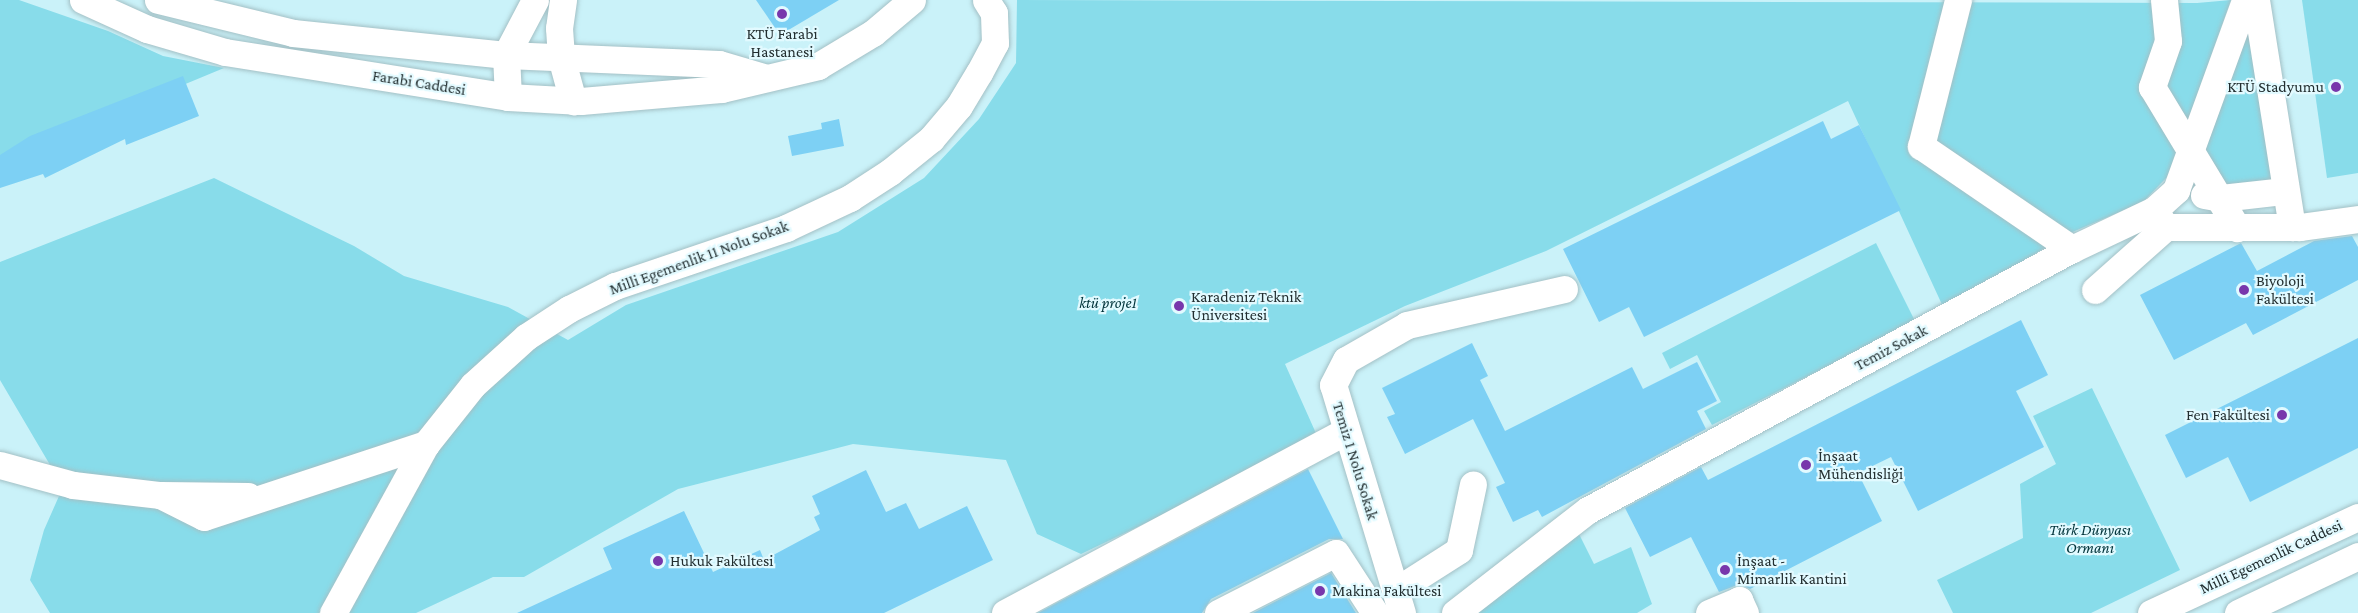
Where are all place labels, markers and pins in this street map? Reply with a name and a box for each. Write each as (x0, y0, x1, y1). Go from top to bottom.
marker: KTÜ Farabi Hastanesi (773, 5, 791, 23)
place label: KTÜ Farabi Hastanesi (746, 24, 818, 62)
place label: KTÜ Stadyumu (2227, 77, 2324, 97)
marker: KTÜ Stadyumu (2329, 80, 2343, 94)
place label: Biyoloji Fakültesi (2256, 271, 2314, 309)
marker: Biyoloji Fakültesi (2237, 283, 2251, 297)
place label: Karadeniz Teknik Üniversitesi (1191, 287, 1301, 325)
marker: Karadeniz Teknik Üniversitesi (1172, 299, 1186, 313)
place label: Fen Fakültesi (2186, 405, 2270, 425)
marker: Fen Fakültesi (2275, 408, 2289, 422)
place label: İnşaat Mühendisliği (1818, 446, 1903, 484)
marker: İnşaat Mühendisliği (1799, 458, 1813, 472)
place label: Hukuk Fakültesi (670, 551, 774, 571)
place label: İnşaat - Mimarlik Kantini (1737, 551, 1847, 589)
marker: Hukuk Fakültesi (651, 554, 665, 568)
marker: İnşaat - Mimarlik Kantini (1718, 563, 1732, 577)
place label: Makina Fakültesi (1332, 581, 1441, 601)
marker: Makina Fakültesi (1313, 584, 1327, 598)

